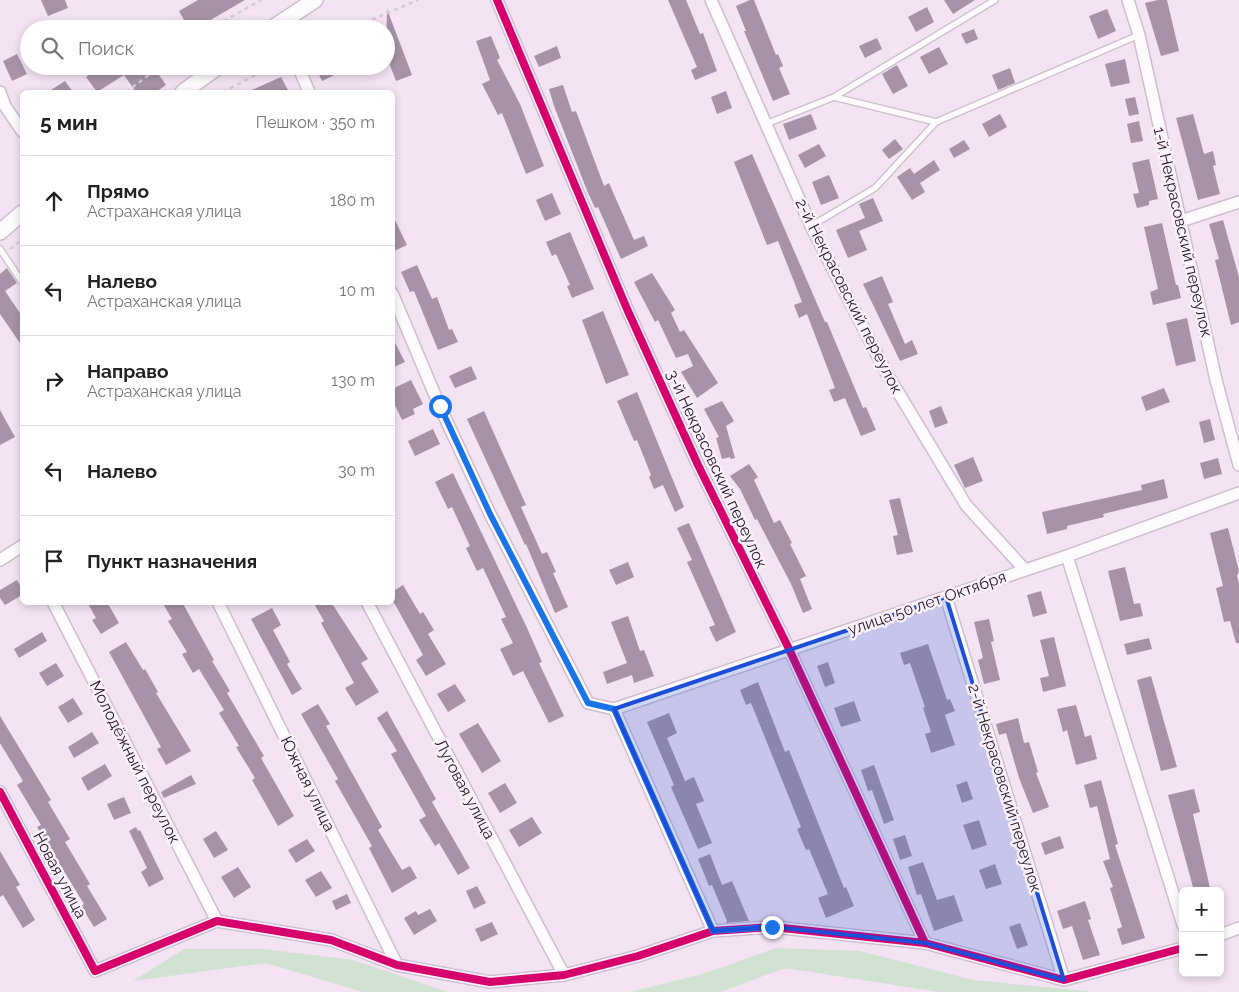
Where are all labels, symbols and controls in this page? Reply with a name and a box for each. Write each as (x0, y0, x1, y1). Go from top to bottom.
search box (20, 20, 395, 75)
icon: search (38, 34, 66, 62)
text: Поиск (78, 37, 134, 59)
text: 5 мин (40, 110, 98, 135)
text: Пешком · 350 m (256, 113, 375, 132)
street label: 1-й Некрасовский переулок (1150, 125, 1216, 339)
text: Прямо (87, 180, 149, 202)
icon: ahead (40, 187, 68, 215)
text: 180 m (330, 191, 375, 210)
street label: 2-й Некрасовский переулок (791, 195, 907, 397)
text: Астраханская улица (87, 202, 242, 221)
text: Налево (87, 270, 157, 292)
icon: left (40, 277, 68, 305)
text: 10 m (340, 281, 375, 300)
text: Астраханская улица (87, 292, 242, 311)
text: Направо (87, 360, 168, 382)
icon: right (40, 367, 68, 395)
street label: 3-й Некрасовский переулок (663, 367, 771, 571)
text: 130 m (331, 371, 375, 390)
text: Астраханская улица (87, 382, 242, 401)
route start (429, 395, 452, 418)
icon: left (40, 457, 68, 485)
text: Налево (87, 460, 157, 482)
text: 30 m (338, 461, 375, 480)
icon: arrive (40, 547, 68, 575)
text: Пункт назначения (87, 550, 257, 572)
street label: улица 50 лет Октября (845, 567, 1009, 639)
street label: Молодёжный переулок (86, 677, 184, 847)
street label: 2-й Некрасовский переулок (964, 682, 1046, 894)
street label: Южная улица (277, 733, 339, 835)
street label: Луговая улица (431, 736, 499, 842)
street label: Новая улица (29, 828, 91, 922)
map controls (1179, 887, 1224, 977)
button: + (1179, 887, 1224, 932)
route end (761, 916, 784, 939)
button: − (1179, 932, 1224, 977)

